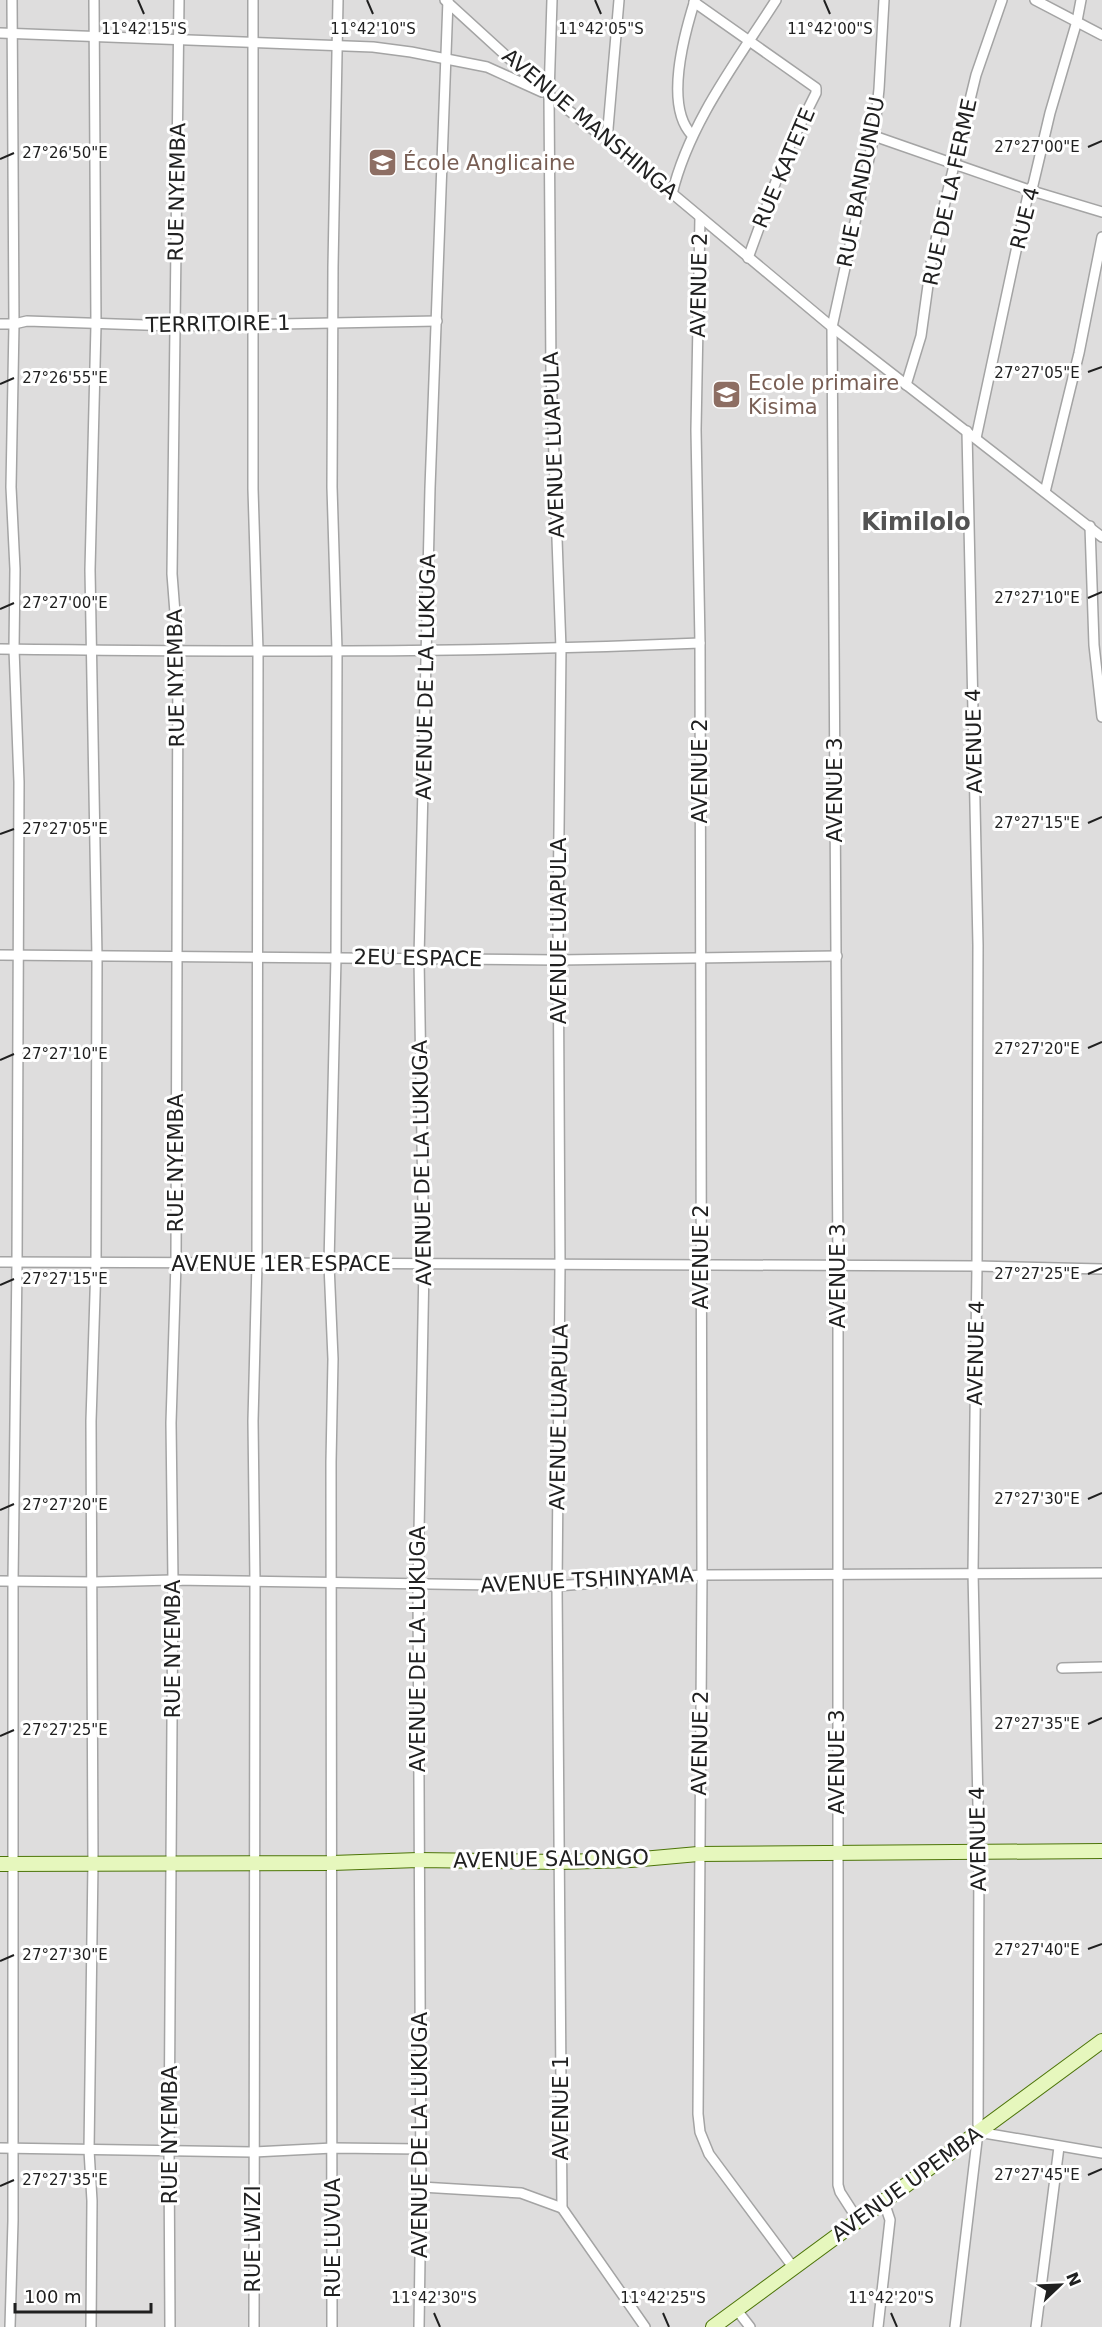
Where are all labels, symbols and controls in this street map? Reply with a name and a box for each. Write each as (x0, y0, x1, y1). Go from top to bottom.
text: 11°42'15"S (101, 20, 187, 38)
text: 11°42'10"S (330, 20, 416, 38)
text: 11°42'05"S (558, 20, 644, 38)
text: 11°42'00"S (787, 20, 873, 38)
street label: AVENUE MANSHINGA (497, 44, 683, 205)
street label: RUE BANDUNDU (833, 95, 889, 269)
street label: RUE DE LA FERME (918, 96, 982, 288)
street label: RUE KATETE (748, 104, 820, 232)
street label: RUE NYEMBA (164, 122, 190, 262)
text: 27°27'00"E (994, 138, 1080, 156)
text: 27°26'50"E (22, 144, 108, 162)
school or university icon: École Anglicaine (366, 147, 398, 179)
place label: École Anglicaine (403, 150, 575, 175)
street label: RUE 4 (1006, 184, 1044, 252)
street label: AVENUE 2 (686, 232, 712, 338)
street label: TERRITOIRE 1 (144, 311, 291, 337)
street label: AVENUE LUAPULA (539, 351, 569, 539)
text: 27°27'05"E (994, 364, 1080, 382)
text: 27°26'55"E (22, 369, 108, 387)
place label: Ecole primaire Kisima (748, 371, 899, 419)
school or university icon: Ecole primaire Kisima (711, 379, 743, 411)
district label: Kimilolo (861, 508, 971, 536)
street label: AVENUE DE LA LUKUGA (412, 553, 440, 800)
text: 27°27'10"E (994, 589, 1080, 607)
text: 27°27'00"E (22, 594, 108, 612)
street label: RUE NYEMBA (163, 608, 189, 748)
street label: AVENUE 4 (961, 688, 987, 794)
street label: AVENUE 2 (688, 718, 712, 824)
street label: AVENUE 3 (823, 737, 847, 843)
text: 27°27'15"E (994, 814, 1080, 832)
text: 27°27'05"E (22, 820, 108, 838)
street label: AVENUE LUAPULA (547, 837, 571, 1024)
street label: 2EU ESPACE (354, 945, 482, 971)
street label: AVENUE DE LA LUKUGA (408, 1039, 436, 1286)
text: 27°27'20"E (994, 1040, 1080, 1058)
text: 27°27'10"E (22, 1045, 108, 1063)
street label: RUE NYEMBA (164, 1093, 188, 1232)
street label: AVENUE 2 (689, 1204, 713, 1310)
street label: AVENUE 3 (826, 1223, 850, 1329)
street label: AVENUE 1ER ESPACE (171, 1252, 391, 1276)
text: 27°27'25"E (994, 1265, 1080, 1283)
text: 27°27'15"E (22, 1270, 108, 1288)
street label: AVENUE 4 (963, 1300, 989, 1406)
street label: AVENUE LUAPULA (545, 1323, 573, 1511)
text: 27°27'30"E (994, 1490, 1080, 1508)
text: 27°27'20"E (22, 1496, 108, 1514)
street label: AVENUE DE LA LUKUGA (406, 1525, 430, 1772)
street label: AVENUE TSHINYAMA (480, 1562, 695, 1598)
street label: RUE NYEMBA (161, 1579, 185, 1718)
street label: AVENUE 2 (687, 1690, 713, 1796)
street label: AVENUE 3 (825, 1709, 849, 1815)
text: 27°27'35"E (994, 1715, 1080, 1733)
text: 27°27'25"E (22, 1721, 108, 1739)
street label: AVENUE 4 (965, 1786, 991, 1892)
street label: AVENUE SALONGO (453, 1845, 649, 1873)
text: 27°27'40"E (994, 1941, 1080, 1959)
text: 27°27'30"E (22, 1946, 108, 1964)
street label: AVENUE DE LA LUKUGA (408, 2011, 432, 2258)
street label: AVENUE 1 (549, 2055, 573, 2161)
street label: RUE NYEMBA (158, 2065, 182, 2204)
street label: AVENUE UPEMBA (827, 2121, 987, 2247)
text: 27°27'45"E (994, 2166, 1080, 2184)
text: 27°27'35"E (22, 2171, 108, 2189)
street label: RUE LUVUA (321, 2177, 345, 2298)
street label: RUE LWIZI (241, 2185, 265, 2293)
north arrow (1030, 2255, 1090, 2315)
text: N (1062, 2269, 1085, 2289)
scale bar (15, 2276, 152, 2314)
text: 100 m (24, 2286, 82, 2307)
text: 11°42'30"S (391, 2289, 477, 2307)
text: 11°42'25"S (620, 2289, 706, 2307)
text: 11°42'20"S (848, 2289, 934, 2307)

